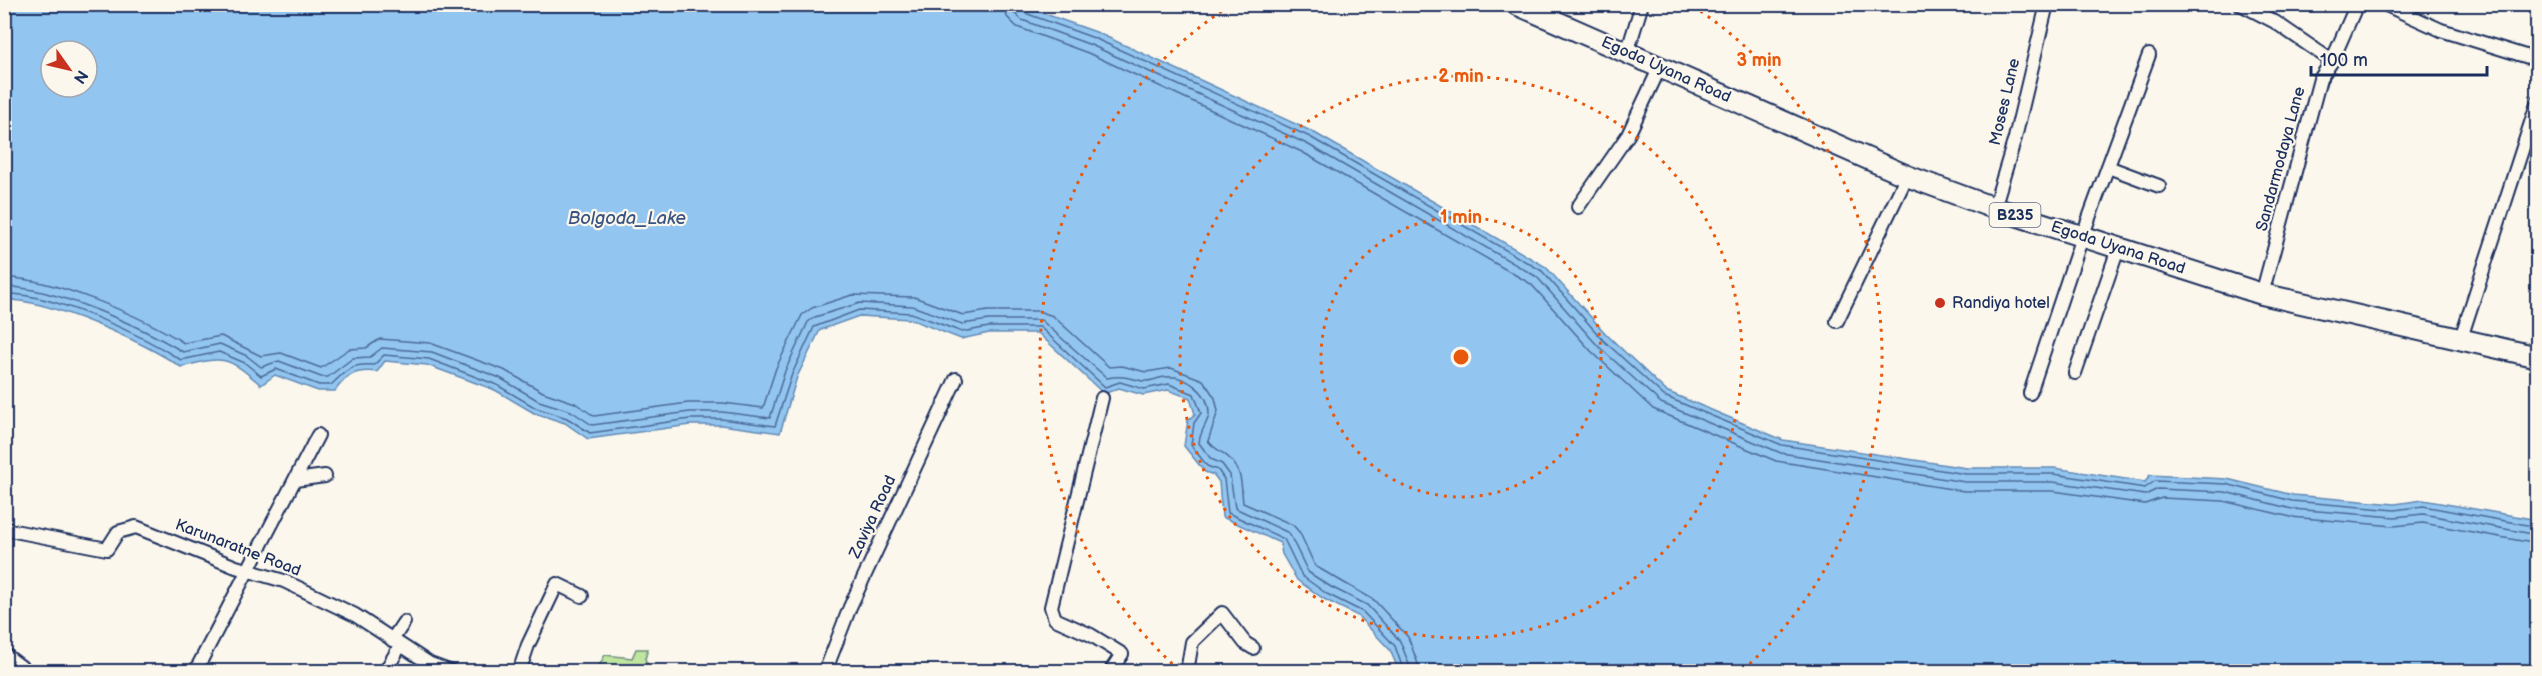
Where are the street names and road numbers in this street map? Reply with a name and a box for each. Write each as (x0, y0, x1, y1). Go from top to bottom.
street label: Egoda Uyana Road (1598, 33, 1734, 107)
street label: Moses Lane (1986, 56, 2024, 147)
street label: Sandarmodaya Lane (2253, 84, 2310, 233)
road number: B235 (1990, 203, 2040, 227)
street label: Egoda Uyana Road (2048, 217, 2188, 279)
street label: Zaviya Road (845, 473, 900, 562)
street label: Karunaratne Road (173, 515, 303, 581)

